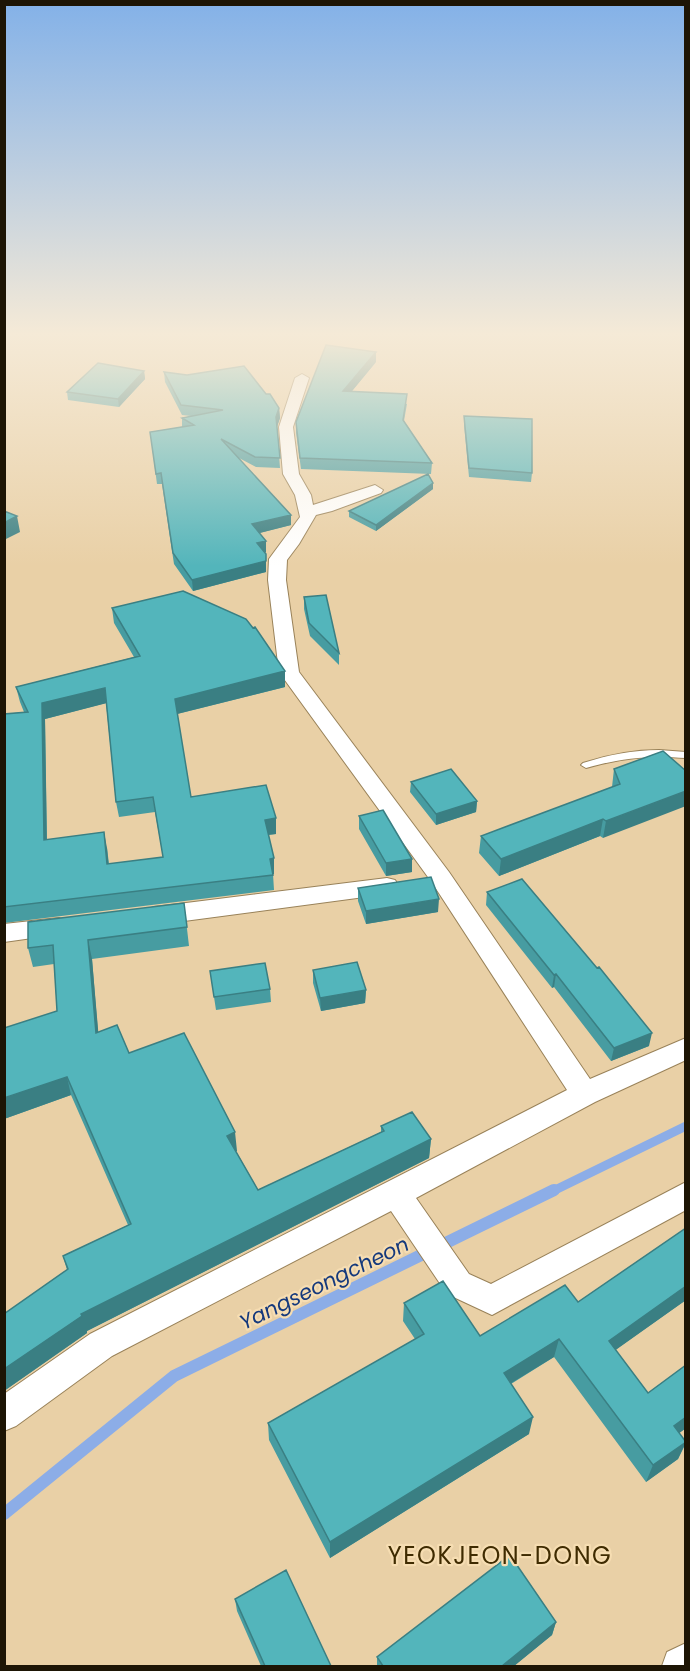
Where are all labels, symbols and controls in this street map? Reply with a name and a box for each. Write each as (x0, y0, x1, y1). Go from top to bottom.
water label: Yangseongcheon (234, 1229, 414, 1337)
district label: YEOKJEON-DONG (388, 1539, 612, 1572)

